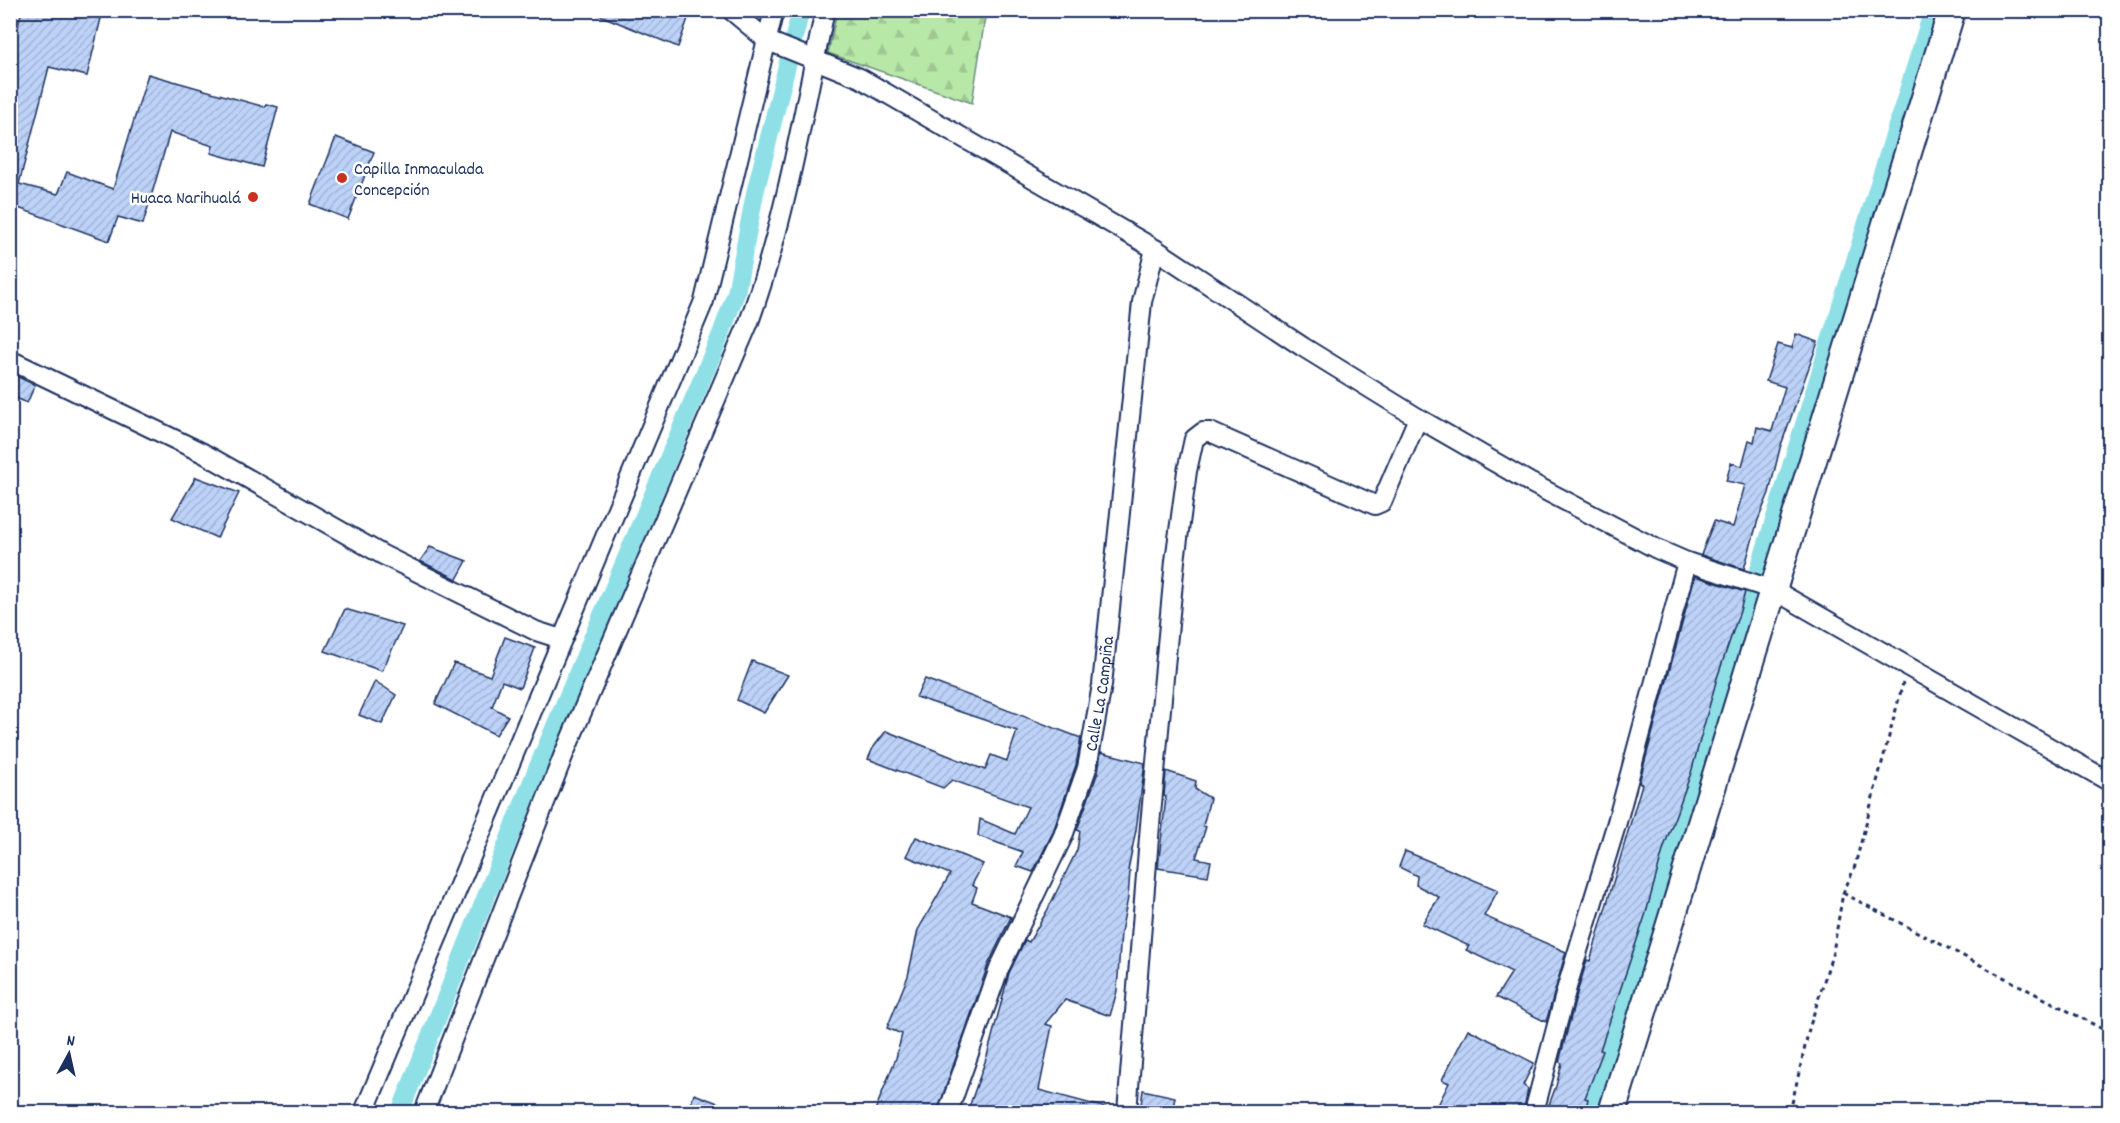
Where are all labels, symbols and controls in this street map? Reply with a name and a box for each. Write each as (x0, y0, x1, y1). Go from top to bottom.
place label: Capilla Inmaculada Concepción (354, 158, 484, 204)
marker: Capilla Inmaculada Concepción (335, 171, 349, 185)
place label: Huaca Narihualá (131, 187, 241, 212)
marker: Huaca Narihualá (246, 190, 260, 204)
street label: Calle La Campiña (1080, 635, 1122, 754)
north arrow (39, 1024, 99, 1084)
text: N (65, 1030, 76, 1054)

